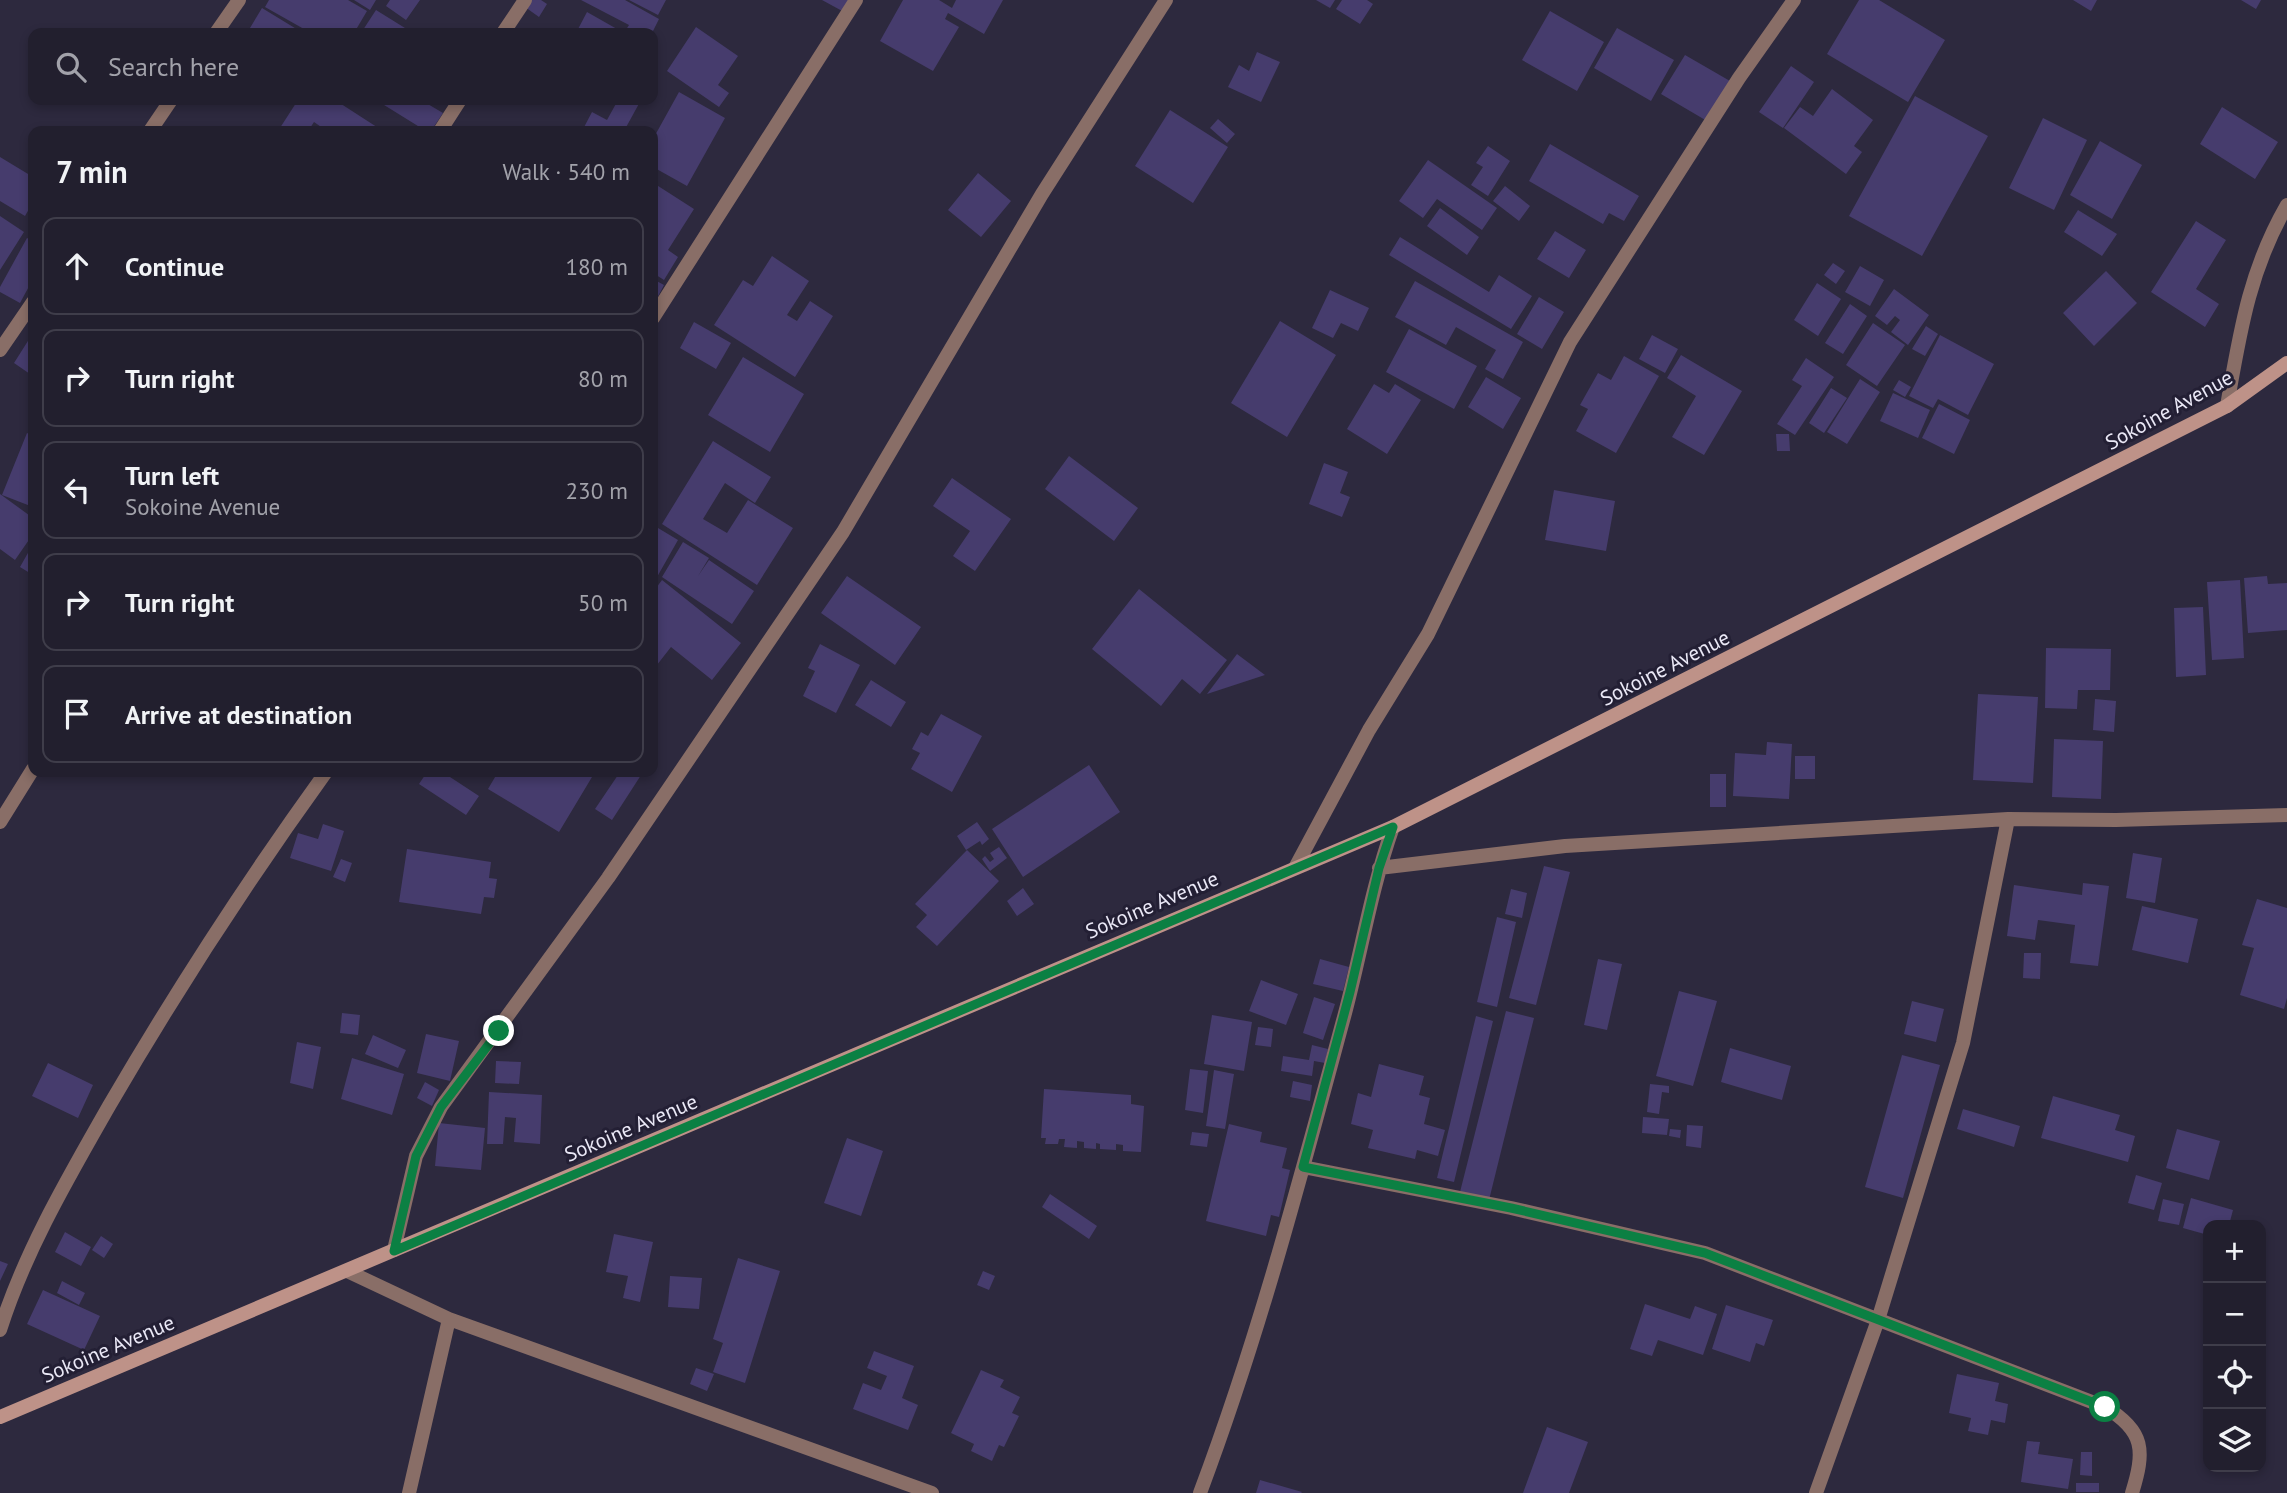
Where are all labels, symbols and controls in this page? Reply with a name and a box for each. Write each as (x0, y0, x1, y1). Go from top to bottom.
search box (28, 28, 658, 105)
icon: search (52, 48, 90, 86)
text: Search here (108, 50, 239, 83)
text: 7 min (56, 152, 128, 191)
text: Walk · 540 m (503, 157, 630, 186)
icon: ahead (58, 247, 96, 285)
text: Continue (125, 250, 224, 283)
text: 180 m (566, 252, 628, 281)
icon: right (58, 359, 96, 397)
text: Turn right (125, 362, 234, 395)
street label: Sokoine Avenue (2100, 363, 2237, 456)
text: 80 m (578, 364, 628, 393)
text: Turn left (125, 459, 219, 492)
icon: left (58, 471, 96, 509)
text: 230 m (566, 476, 628, 505)
text: Sokoine Avenue (125, 492, 280, 521)
icon: right (58, 583, 96, 621)
text: Turn right (125, 586, 234, 619)
text: 50 m (578, 588, 628, 617)
street label: Sokoine Avenue (1595, 623, 1734, 712)
icon: arrive (58, 695, 96, 733)
text: Arrive at destination (125, 698, 352, 731)
street label: Sokoine Avenue (1081, 864, 1222, 945)
route end (483, 1015, 514, 1046)
street label: Sokoine Avenue (560, 1087, 701, 1168)
map controls (2203, 1220, 2266, 1472)
button: + (2203, 1220, 2266, 1283)
button: − (2203, 1283, 2266, 1346)
street label: Sokoine Avenue (37, 1308, 178, 1389)
button: locate (2203, 1346, 2266, 1409)
route start (2089, 1391, 2120, 1422)
button: layers (2203, 1409, 2266, 1472)

